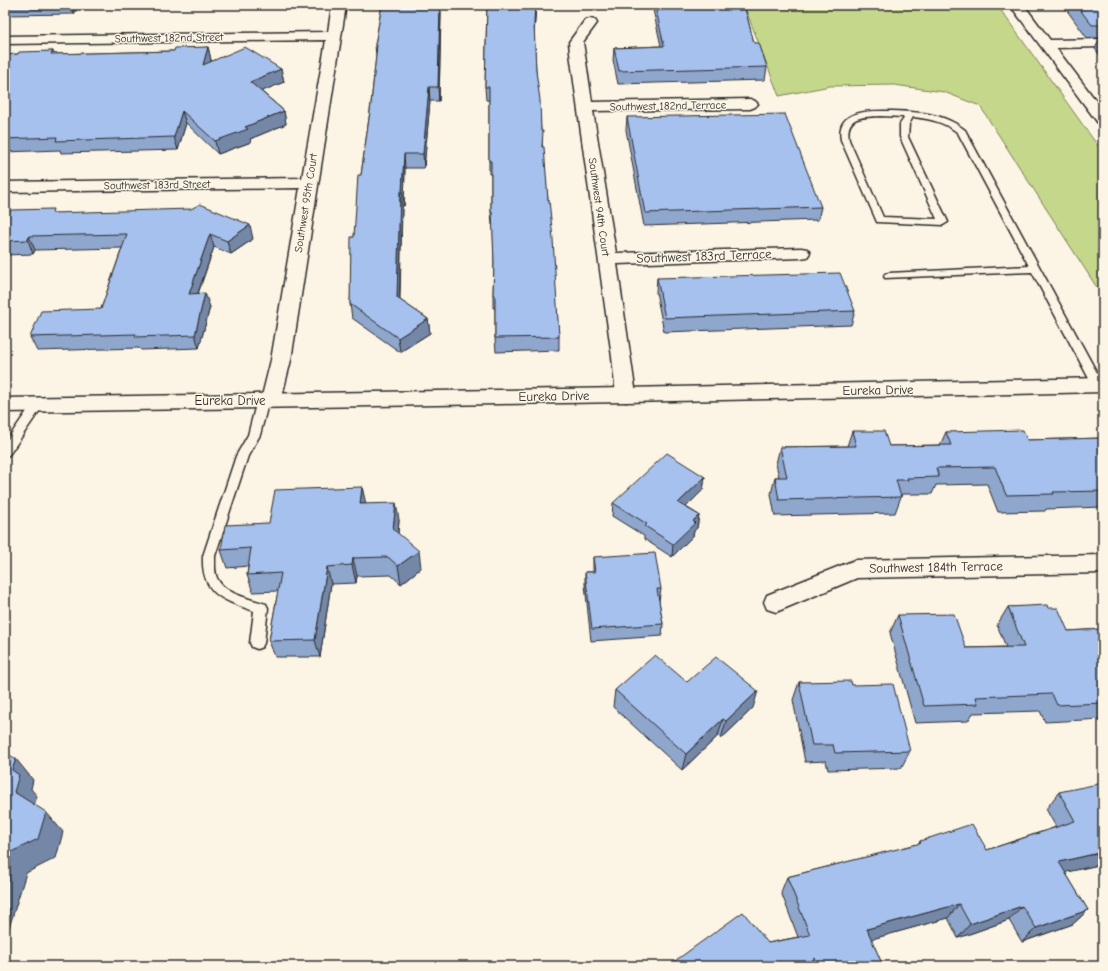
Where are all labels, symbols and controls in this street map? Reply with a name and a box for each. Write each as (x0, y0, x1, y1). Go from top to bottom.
street label: Southwest 182nd Street (115, 31, 224, 45)
street label: Southwest 182nd Terrace (610, 98, 727, 114)
street label: Southwest 95th Court (292, 152, 320, 253)
street label: Southwest 94th Court (586, 157, 612, 258)
street label: Southwest 183rd Street (104, 178, 211, 192)
street label: Southwest 183rd Terrace (636, 246, 772, 266)
street label: Eureka Drive (842, 382, 914, 398)
street label: Eureka Drive (518, 388, 590, 404)
street label: Eureka Drive (195, 393, 266, 408)
street label: Southwest 184th Terrace (869, 558, 1004, 576)

